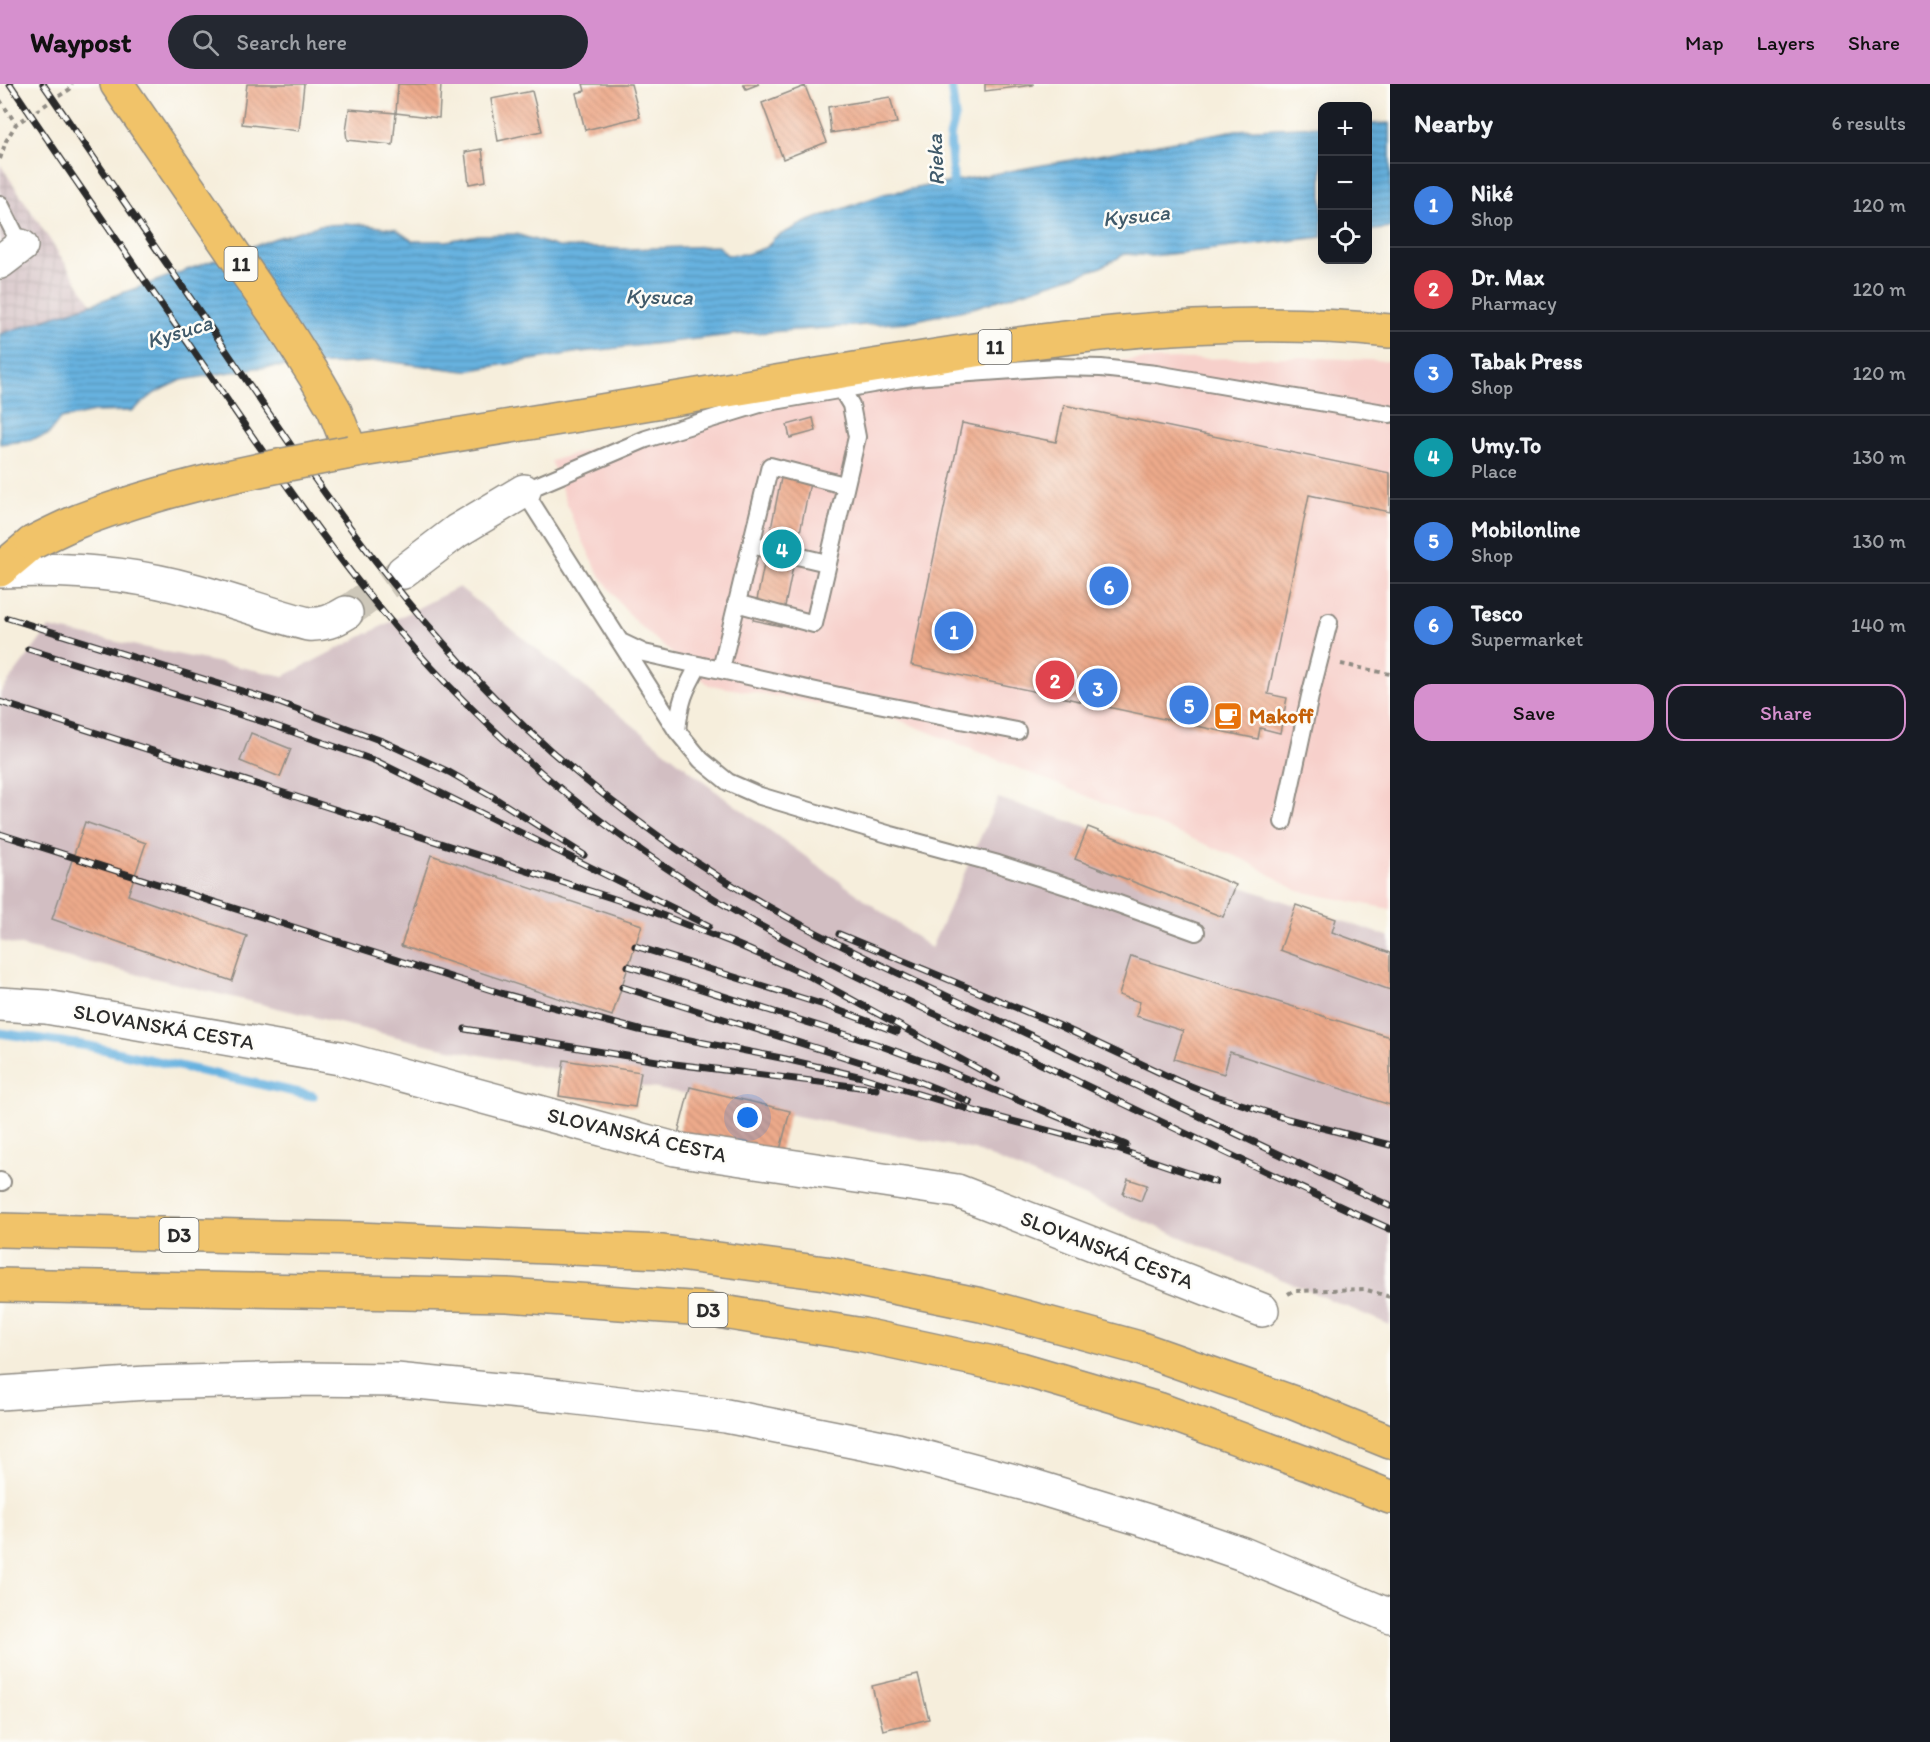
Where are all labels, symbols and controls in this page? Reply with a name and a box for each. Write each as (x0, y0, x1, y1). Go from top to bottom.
search box (168, 15, 588, 69)
text: Waypost (30, 25, 132, 59)
icon: search (189, 26, 222, 59)
text: Search here (237, 29, 347, 56)
text: Map (1685, 30, 1724, 55)
text: Layers (1757, 30, 1815, 55)
text: Share (1848, 30, 1900, 55)
map controls (1318, 102, 1372, 264)
button: + (1318, 102, 1372, 156)
text: Nearby (1414, 107, 1493, 139)
text: 6 results (1832, 111, 1906, 135)
water label: Rieka (921, 133, 950, 187)
button: − (1318, 156, 1372, 210)
text: Niké (1471, 180, 1513, 207)
text: 1 (1429, 193, 1438, 217)
text: 120 m (1853, 193, 1906, 217)
water label: Kysuca (1101, 198, 1172, 232)
text: Shop (1471, 207, 1513, 231)
button: locate (1318, 210, 1372, 264)
road number: 11 (224, 247, 258, 281)
text: Dr. Max (1471, 264, 1544, 291)
text: 2 (1428, 277, 1439, 301)
text: 120 m (1853, 277, 1906, 301)
water label: Kysuca (625, 282, 694, 311)
text: Pharmacy (1471, 291, 1557, 315)
water label: Kysuca (143, 308, 216, 354)
road number: 11 (978, 330, 1012, 364)
text: Tabak Press (1471, 348, 1583, 375)
text: 3 (1428, 361, 1439, 385)
text: 120 m (1853, 361, 1906, 385)
text: Shop (1471, 375, 1513, 399)
text: Umy.To (1471, 432, 1541, 459)
text: 4 (1427, 445, 1440, 469)
text: 130 m (1852, 445, 1906, 469)
text: Place (1471, 459, 1517, 483)
text: Mobilonline (1471, 516, 1581, 543)
pin: 4 (762, 526, 802, 572)
text: 5 (1428, 529, 1439, 553)
text: 130 m (1852, 529, 1906, 553)
text: Shop (1471, 543, 1513, 567)
pin: 6 (1090, 564, 1128, 608)
text: Tesco (1471, 600, 1523, 627)
pin: 1 (934, 608, 974, 654)
text: 6 (1428, 613, 1439, 637)
text: 140 m (1851, 613, 1906, 637)
text: Supermarket (1471, 627, 1583, 651)
pin: 2 (1036, 658, 1074, 702)
pin: 3 (1078, 666, 1118, 710)
pin: 5 (1170, 682, 1208, 728)
button: Save (1414, 684, 1654, 741)
button: Share (1666, 684, 1906, 741)
cafe icon: Makoff (1212, 700, 1244, 732)
place label: Makoff (1249, 703, 1314, 728)
street label: SLOVANSKÁ CESTA (72, 998, 257, 1055)
street label: SLOVANSKÁ CESTA (545, 1102, 730, 1167)
your location (733, 1103, 762, 1132)
street label: SLOVANSKÁ CESTA (1017, 1205, 1198, 1294)
road number: D3 (160, 1218, 198, 1252)
road number: D3 (688, 1293, 728, 1327)

